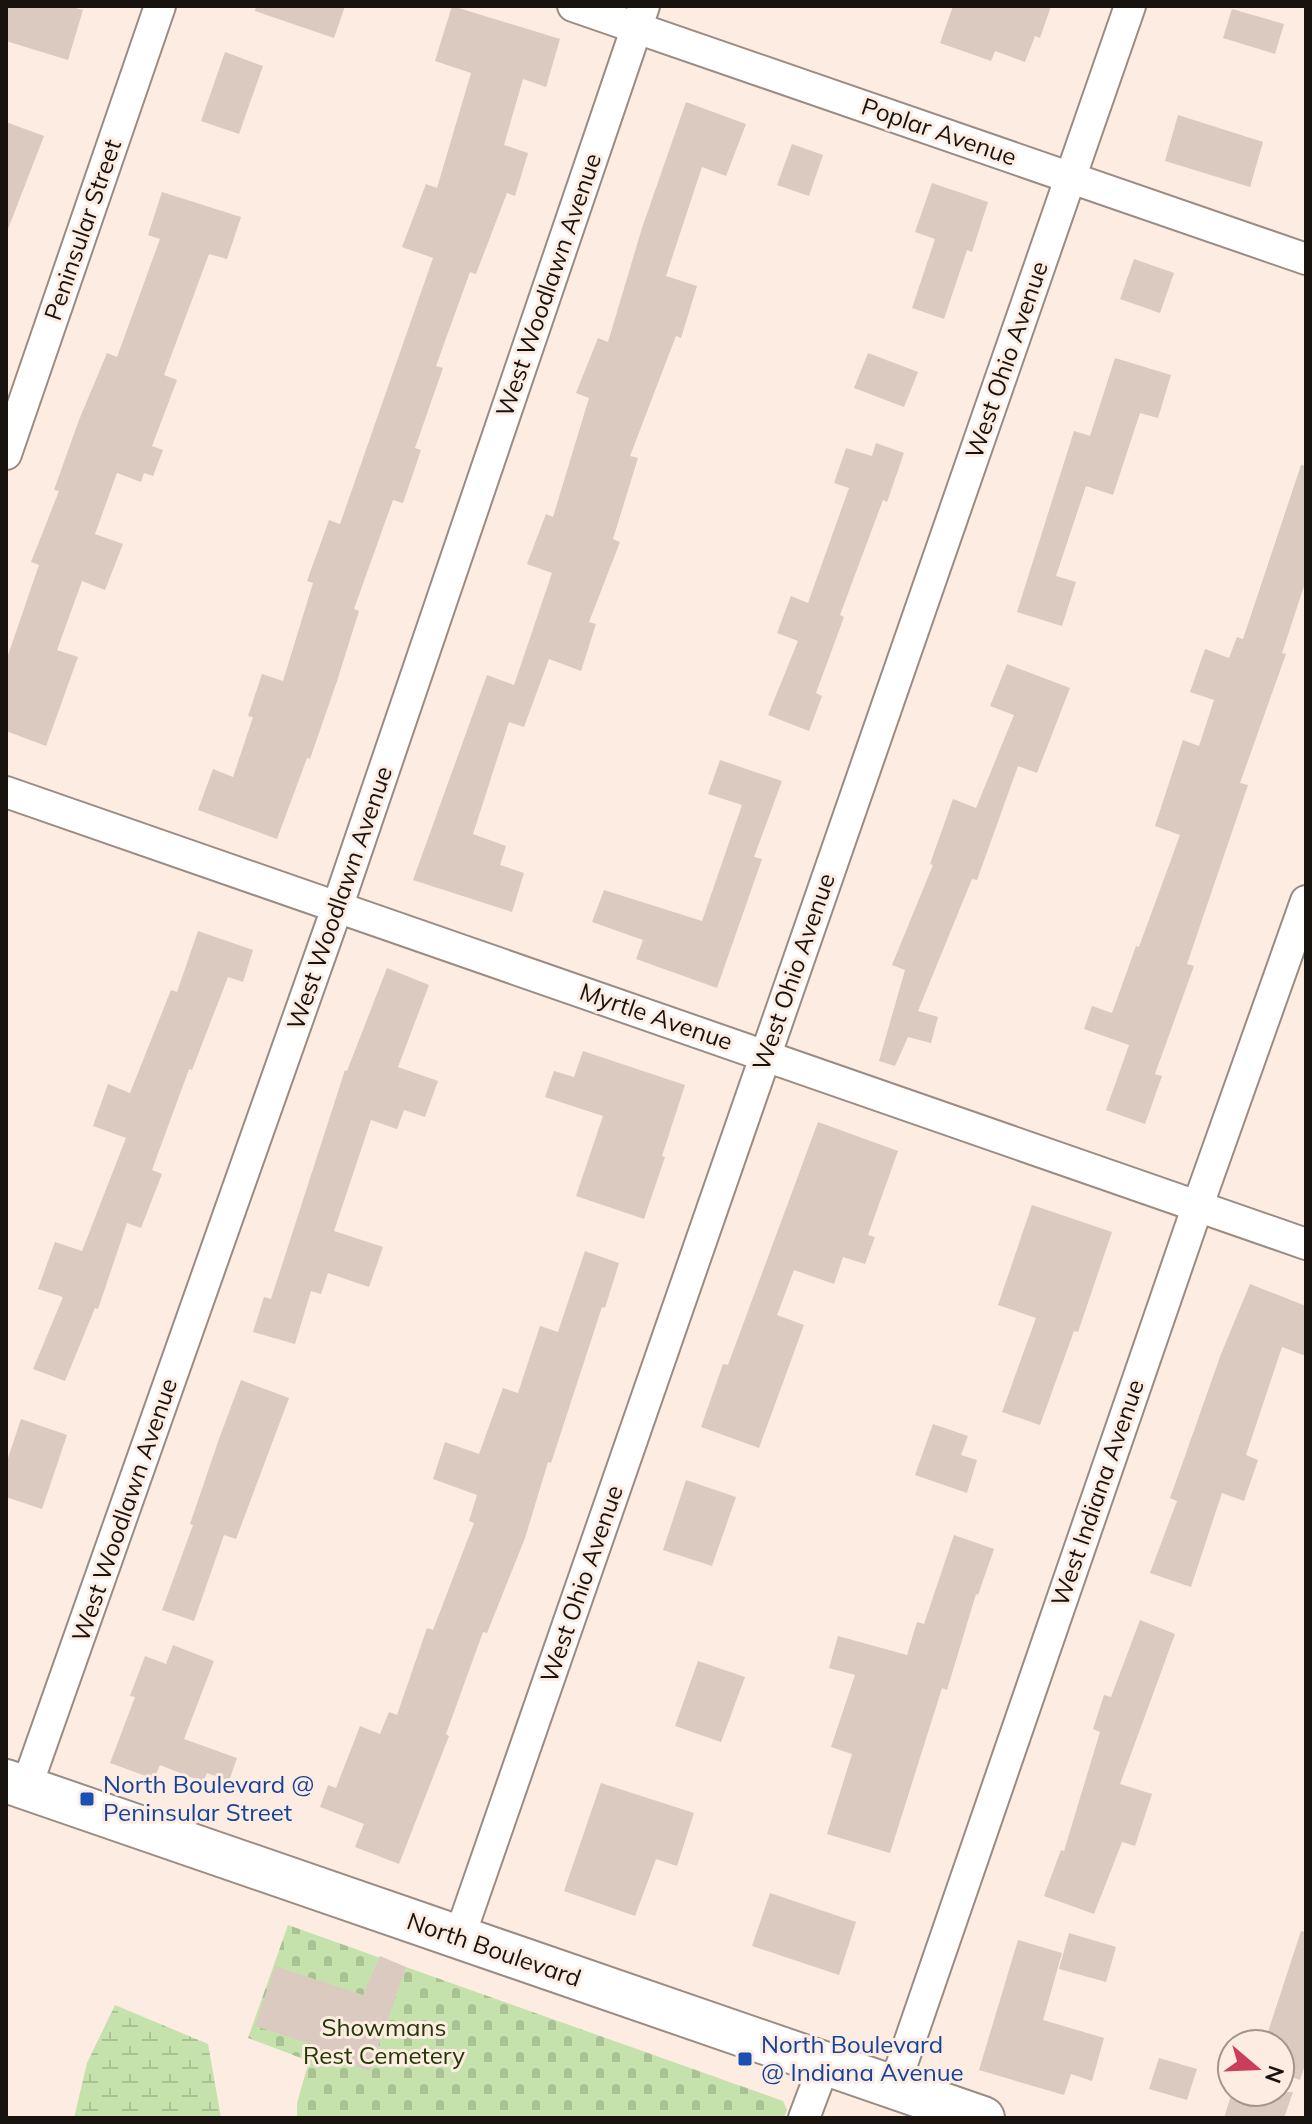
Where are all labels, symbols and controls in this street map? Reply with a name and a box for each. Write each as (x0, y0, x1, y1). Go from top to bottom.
street label: Poplar Avenue (858, 91, 1021, 172)
street label: Peninsular Street (37, 135, 127, 324)
street label: West Woodlawn Avenue (489, 149, 607, 420)
street label: West Ohio Avenue (958, 257, 1054, 462)
street label: West Woodlawn Avenue (280, 762, 398, 1033)
street label: West Ohio Avenue (745, 869, 841, 1074)
street label: Myrtle Avenue (576, 976, 737, 1056)
street label: West Woodlawn Avenue (65, 1374, 183, 1645)
street label: West Indiana Avenue (1044, 1375, 1150, 1610)
street label: West Ohio Avenue (533, 1481, 629, 1686)
place label: North Boulevard @ Peninsular Street (103, 1769, 315, 1827)
marker: North Boulevard @ Peninsular Street (78, 1790, 96, 1808)
street label: North Boulevard (403, 1905, 585, 1993)
park label: Showmans Rest Cemetery (303, 2012, 465, 2070)
north arrow (1216, 2028, 1296, 2108)
place label: North Boulevard @ Indiana Avenue (761, 2029, 964, 2087)
marker: North Boulevard @ Indiana Avenue (736, 2050, 754, 2068)
text: N (1259, 2062, 1291, 2087)

